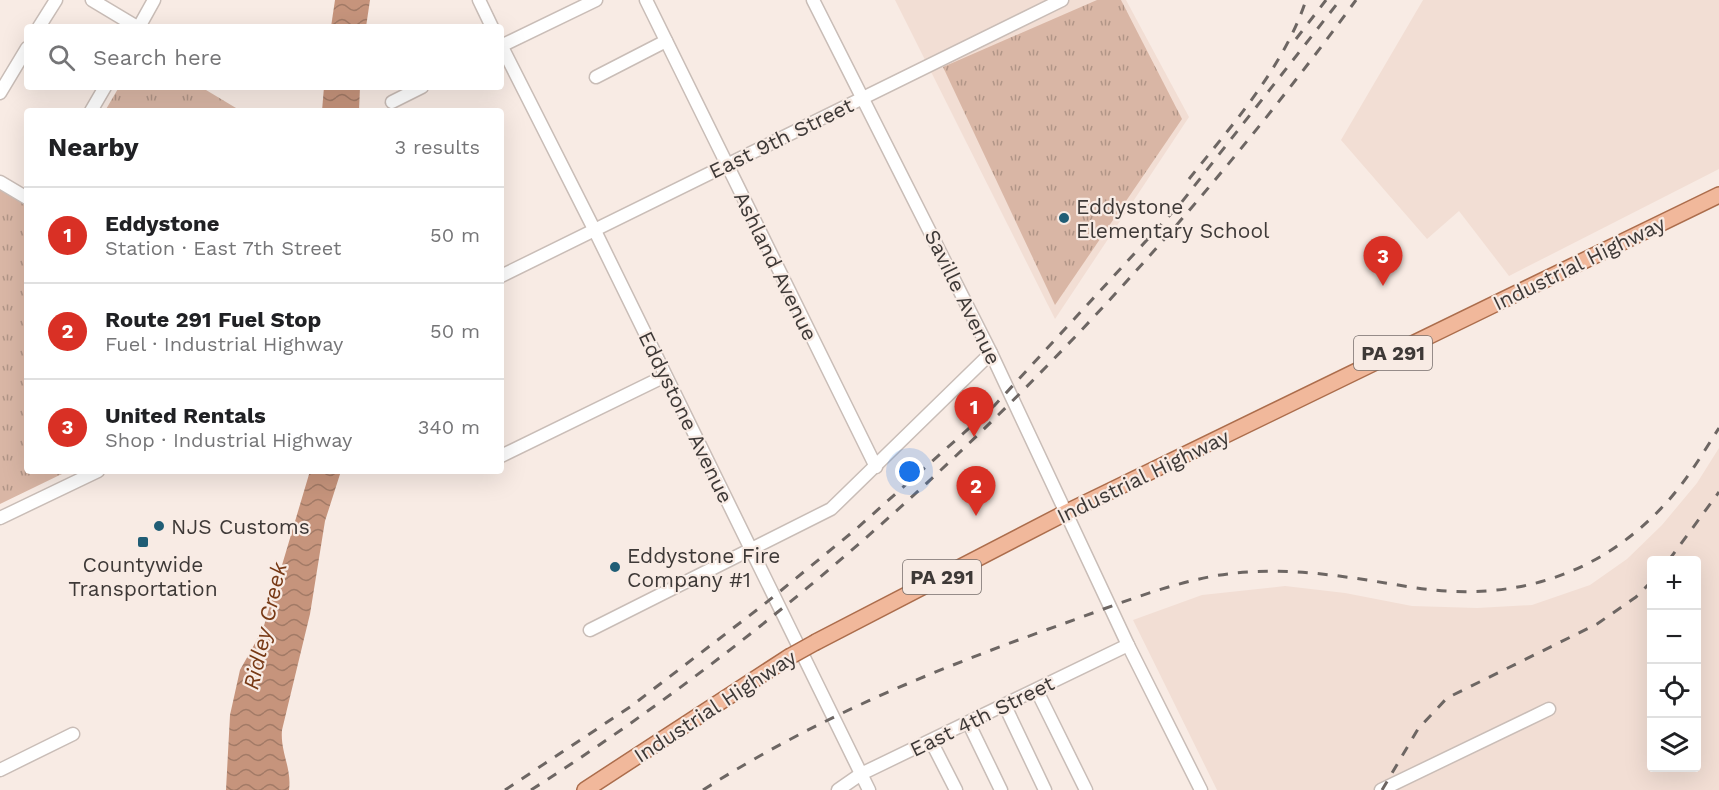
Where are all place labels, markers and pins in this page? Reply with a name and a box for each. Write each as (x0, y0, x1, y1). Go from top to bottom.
place label: Eddystone Elementary School (1076, 194, 1270, 243)
marker: Eddystone Elementary School (1057, 211, 1071, 225)
pin: 3 (1364, 236, 1402, 286)
pin: 1 (954, 388, 994, 437)
pin: 2 (956, 466, 996, 516)
place label: NJS Customs (171, 514, 310, 539)
marker: NJS Customs (152, 519, 166, 533)
marker: Countywide Transportation (136, 535, 150, 549)
place label: Eddystone Fire Company #1 (627, 543, 780, 592)
place label: Countywide Transportation (68, 552, 218, 601)
marker: Eddystone Fire Company #1 (608, 560, 622, 574)

